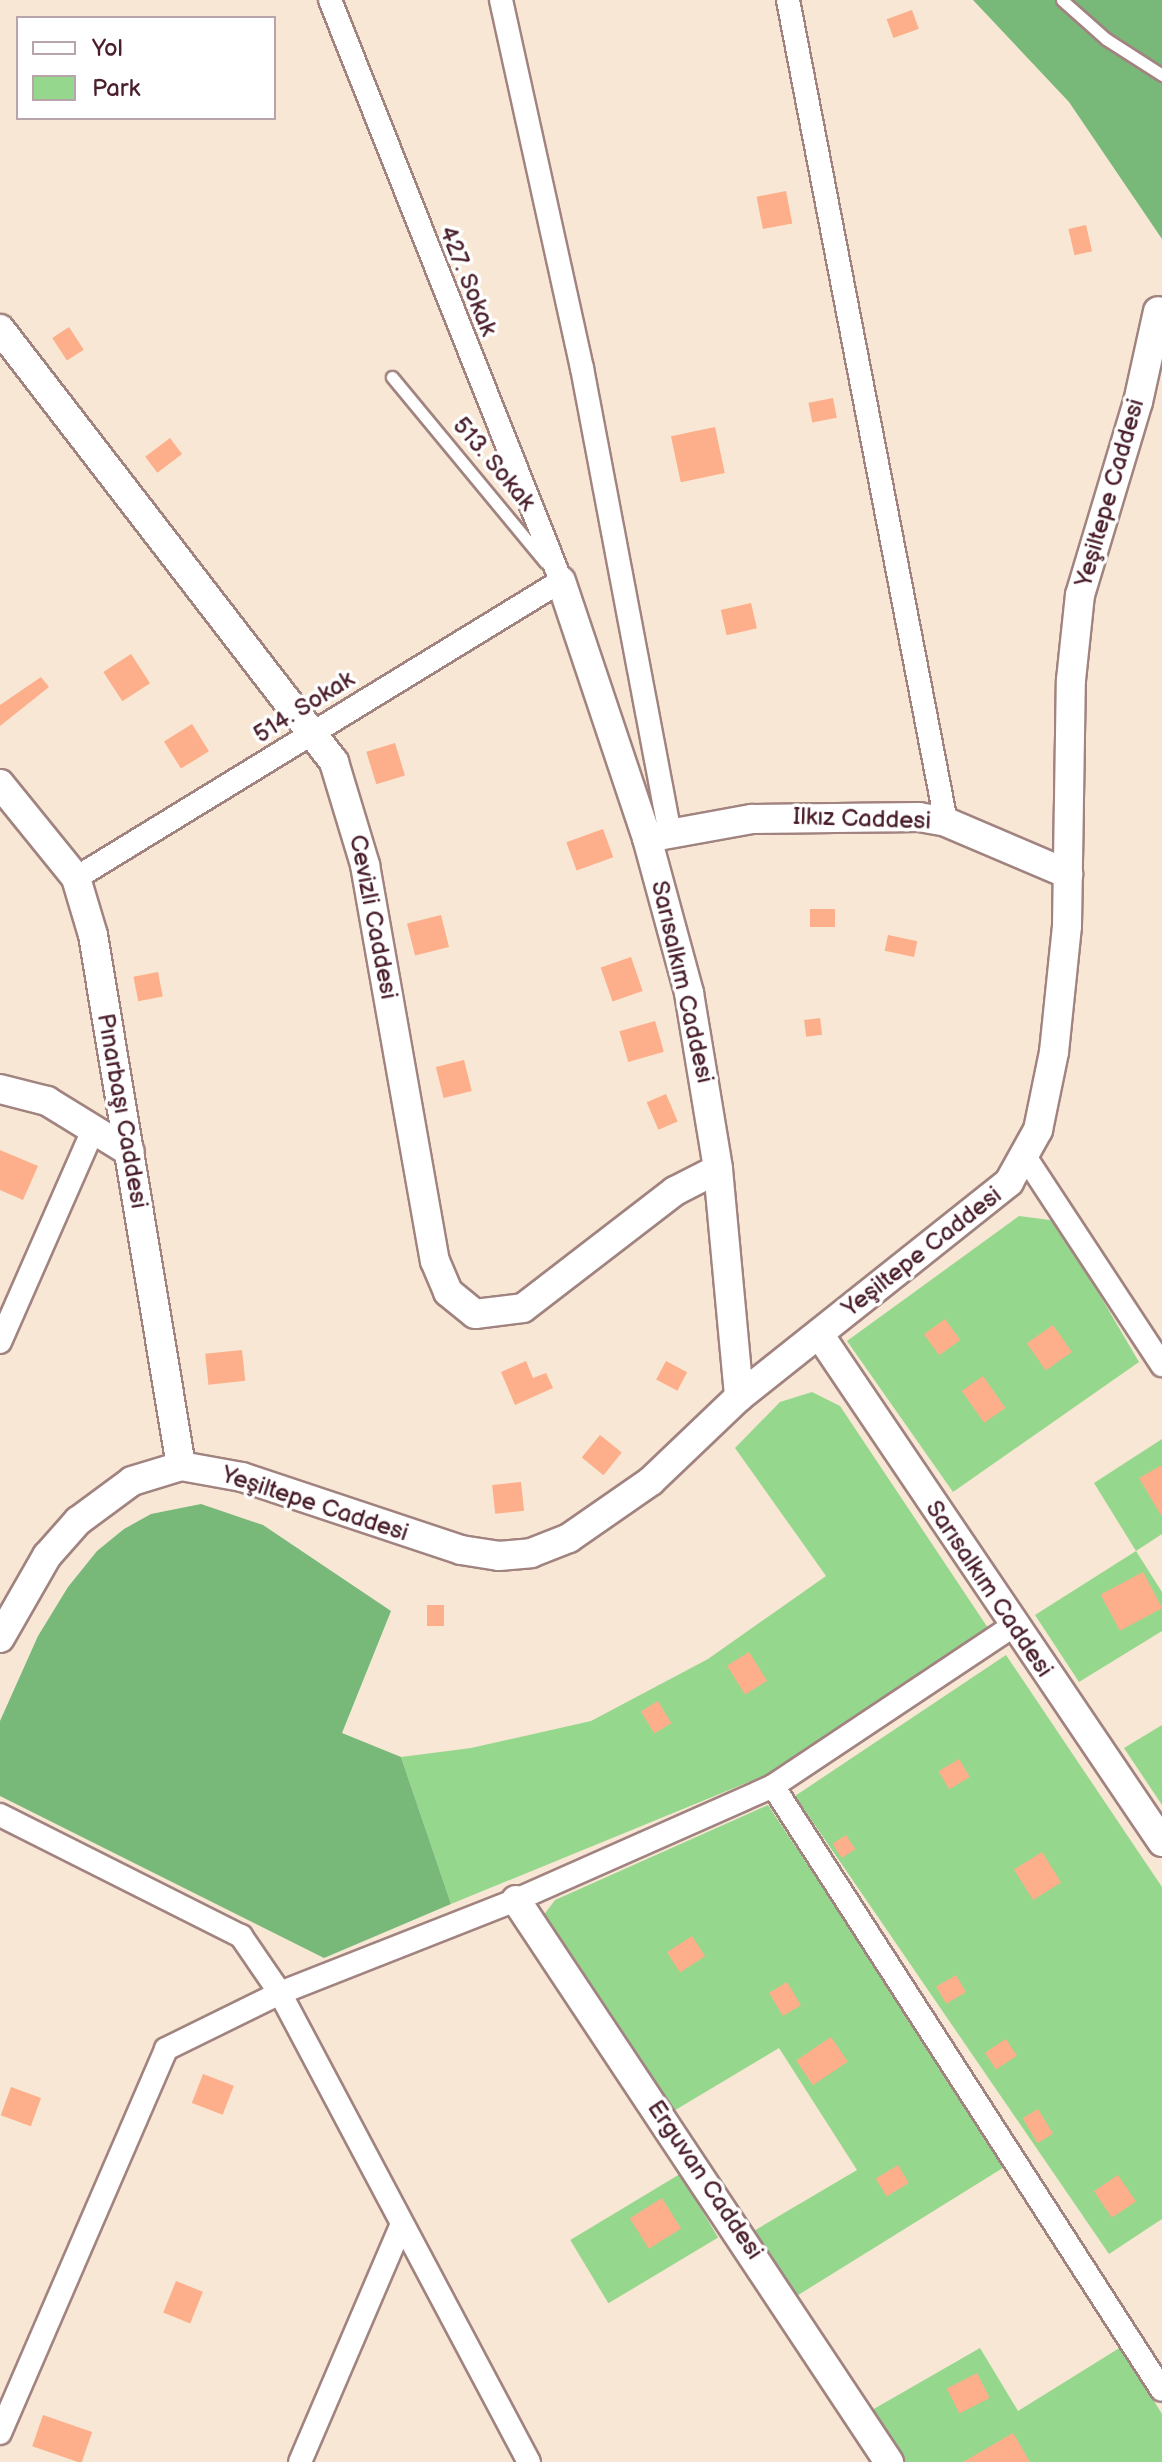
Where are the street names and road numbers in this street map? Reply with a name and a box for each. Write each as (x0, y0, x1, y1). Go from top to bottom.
street label: 427. Sokak (433, 222, 503, 340)
street label: Yeşiltepe Caddesi (1069, 396, 1151, 590)
street label: 513. Sokak (446, 411, 542, 517)
street label: 514. Sokak (248, 665, 360, 749)
street label: Ilkız Caddesi (793, 802, 931, 836)
street label: Cevizli Caddesi (343, 832, 403, 1002)
street label: Sarısalkım Caddesi (645, 878, 719, 1086)
street label: Pınarbaşı Caddesi (91, 1011, 153, 1211)
street label: Yeşiltepe Caddesi (837, 1181, 1007, 1323)
street label: Yeşiltepe Caddesi (218, 1460, 412, 1548)
street label: Sarısalkım Caddesi (919, 1495, 1059, 1683)
street label: Erguvan Caddesi (641, 2095, 769, 2265)

